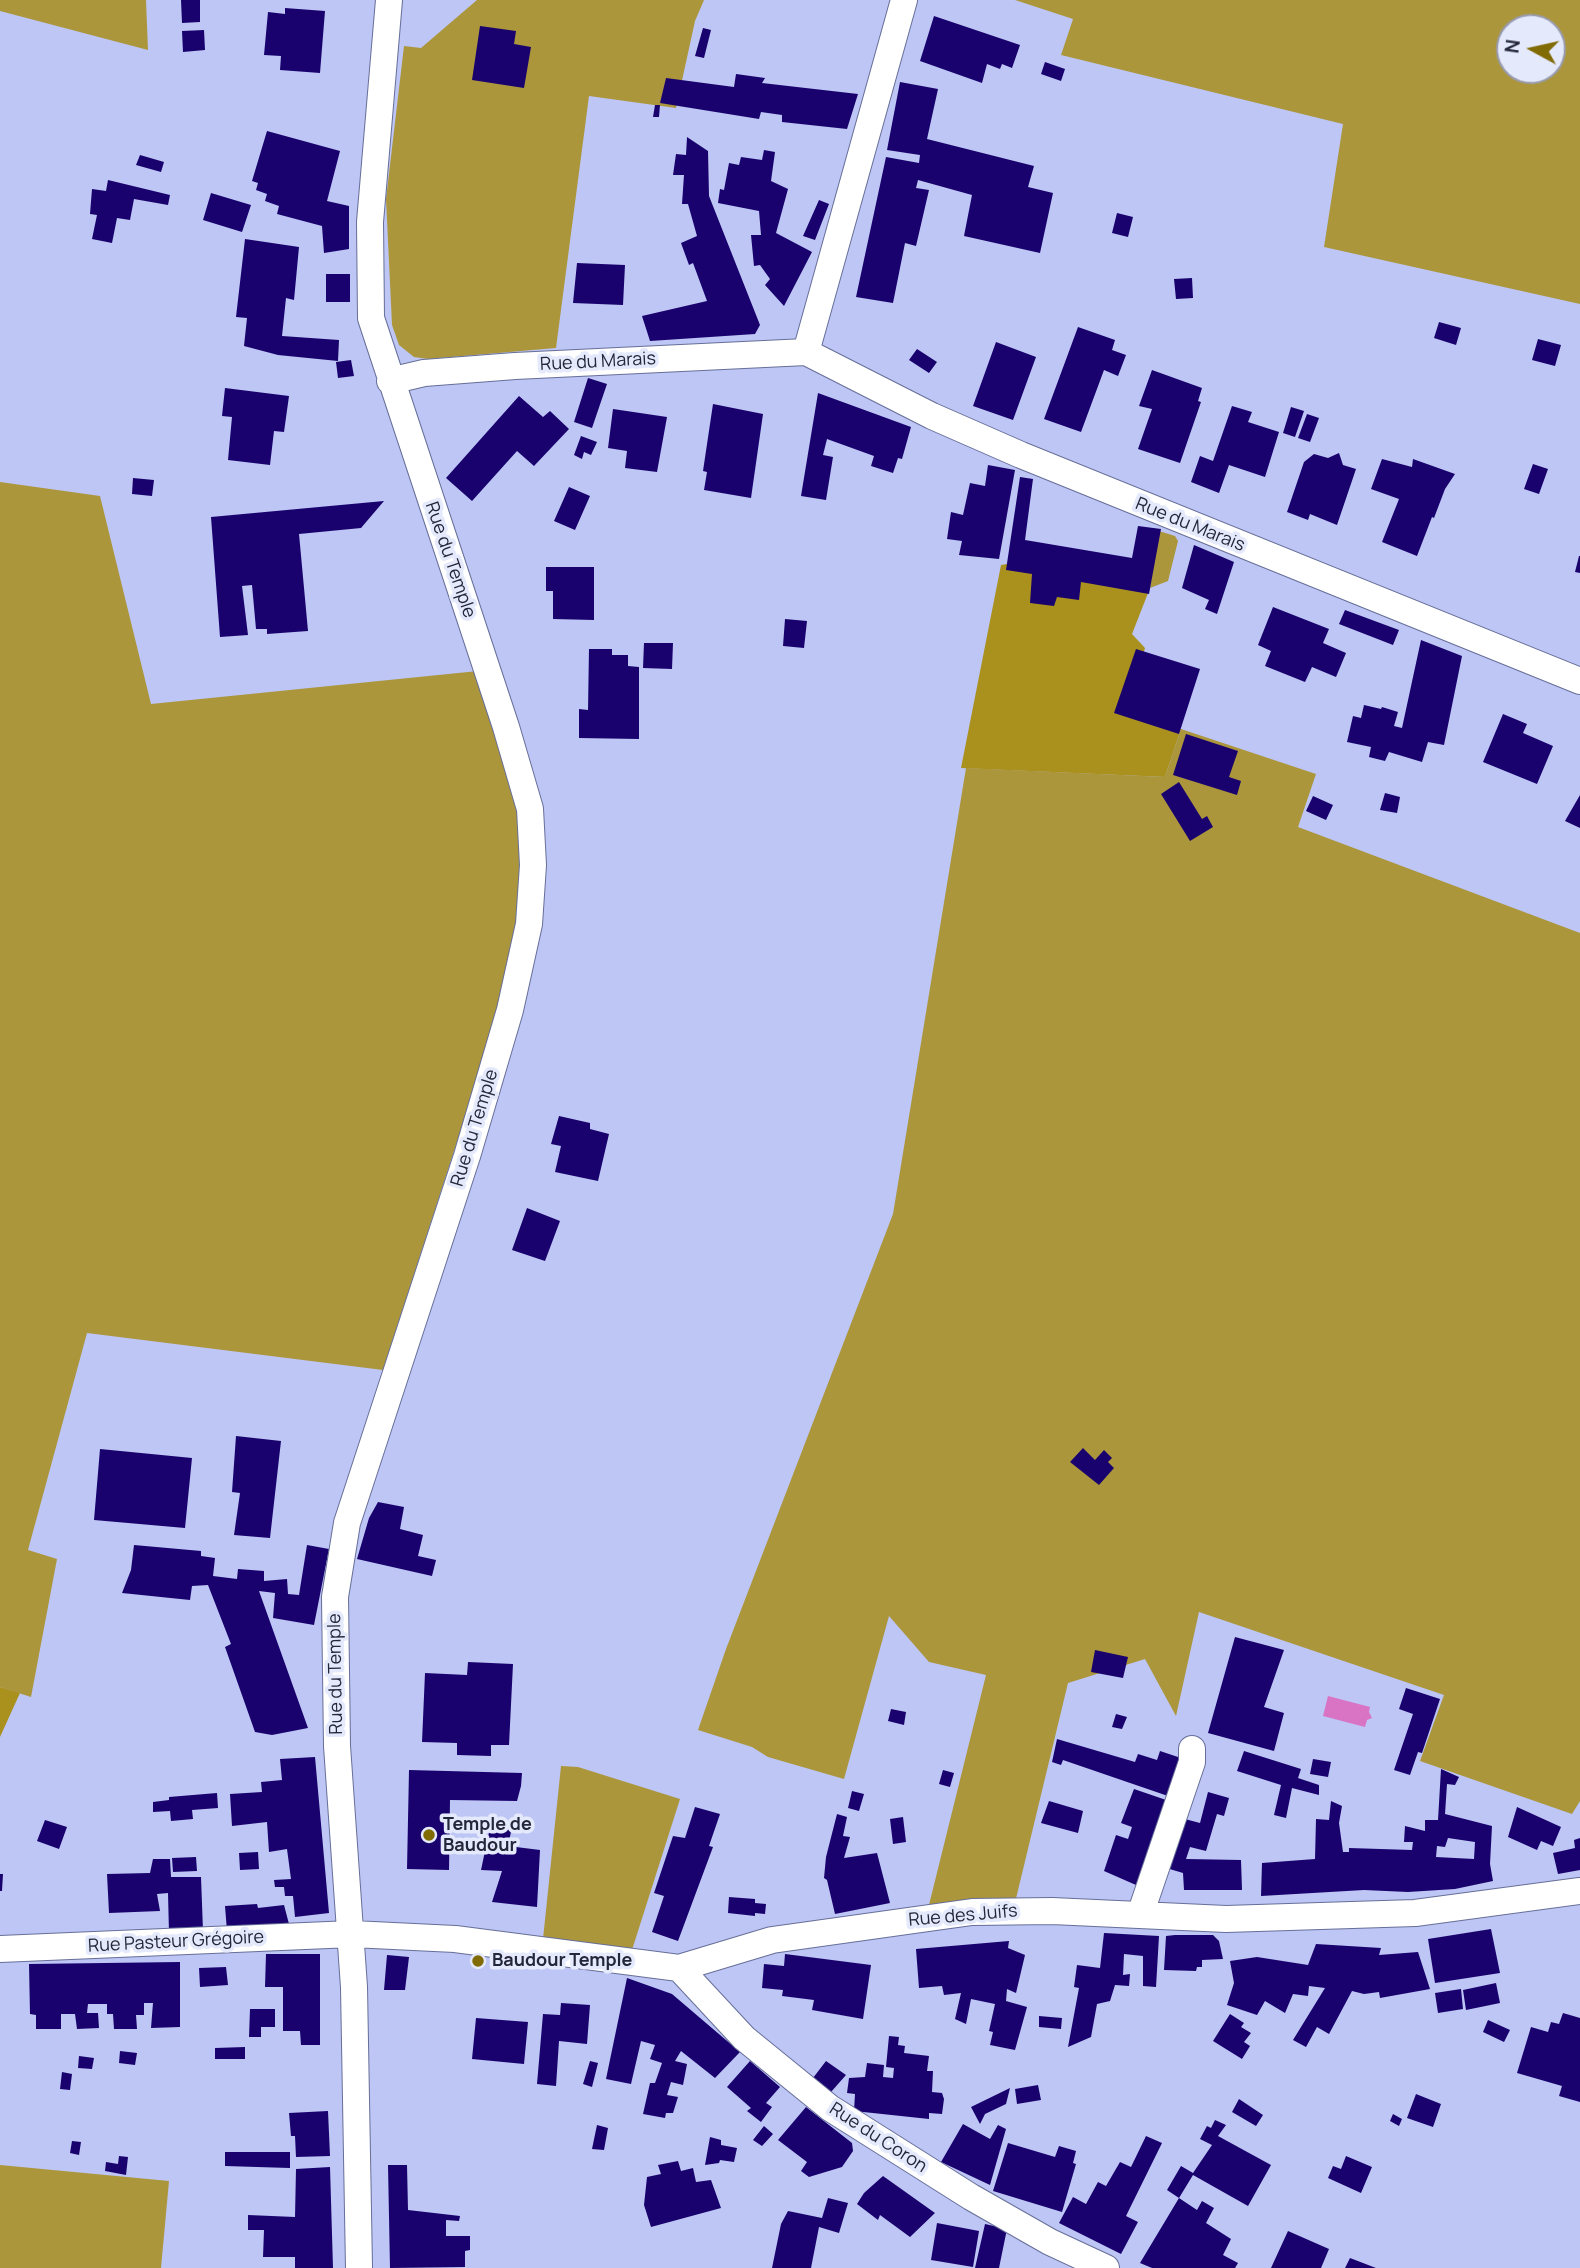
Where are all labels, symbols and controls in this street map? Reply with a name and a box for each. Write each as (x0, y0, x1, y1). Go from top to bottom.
north arrow (1496, 14, 1566, 84)
text: N (1498, 38, 1526, 55)
street label: Rue du Marais (540, 348, 656, 376)
street label: Rue du Marais (1132, 493, 1248, 557)
street label: Rue du Temple (420, 499, 480, 621)
street label: Rue du Temple (447, 1067, 503, 1189)
street label: Rue du Temple (324, 1613, 348, 1735)
place label: Temple de Baudour (443, 1814, 532, 1856)
marker: Temple de Baudour (421, 1827, 437, 1843)
street label: Rue des Juifs (908, 1900, 1018, 1932)
street label: Rue Pasteur Grégoire (87, 1927, 265, 1957)
place label: Baudour Temple (492, 1950, 632, 1972)
marker: Baudour Temple (470, 1953, 486, 1969)
street label: Rue du Coron (825, 2098, 931, 2178)

